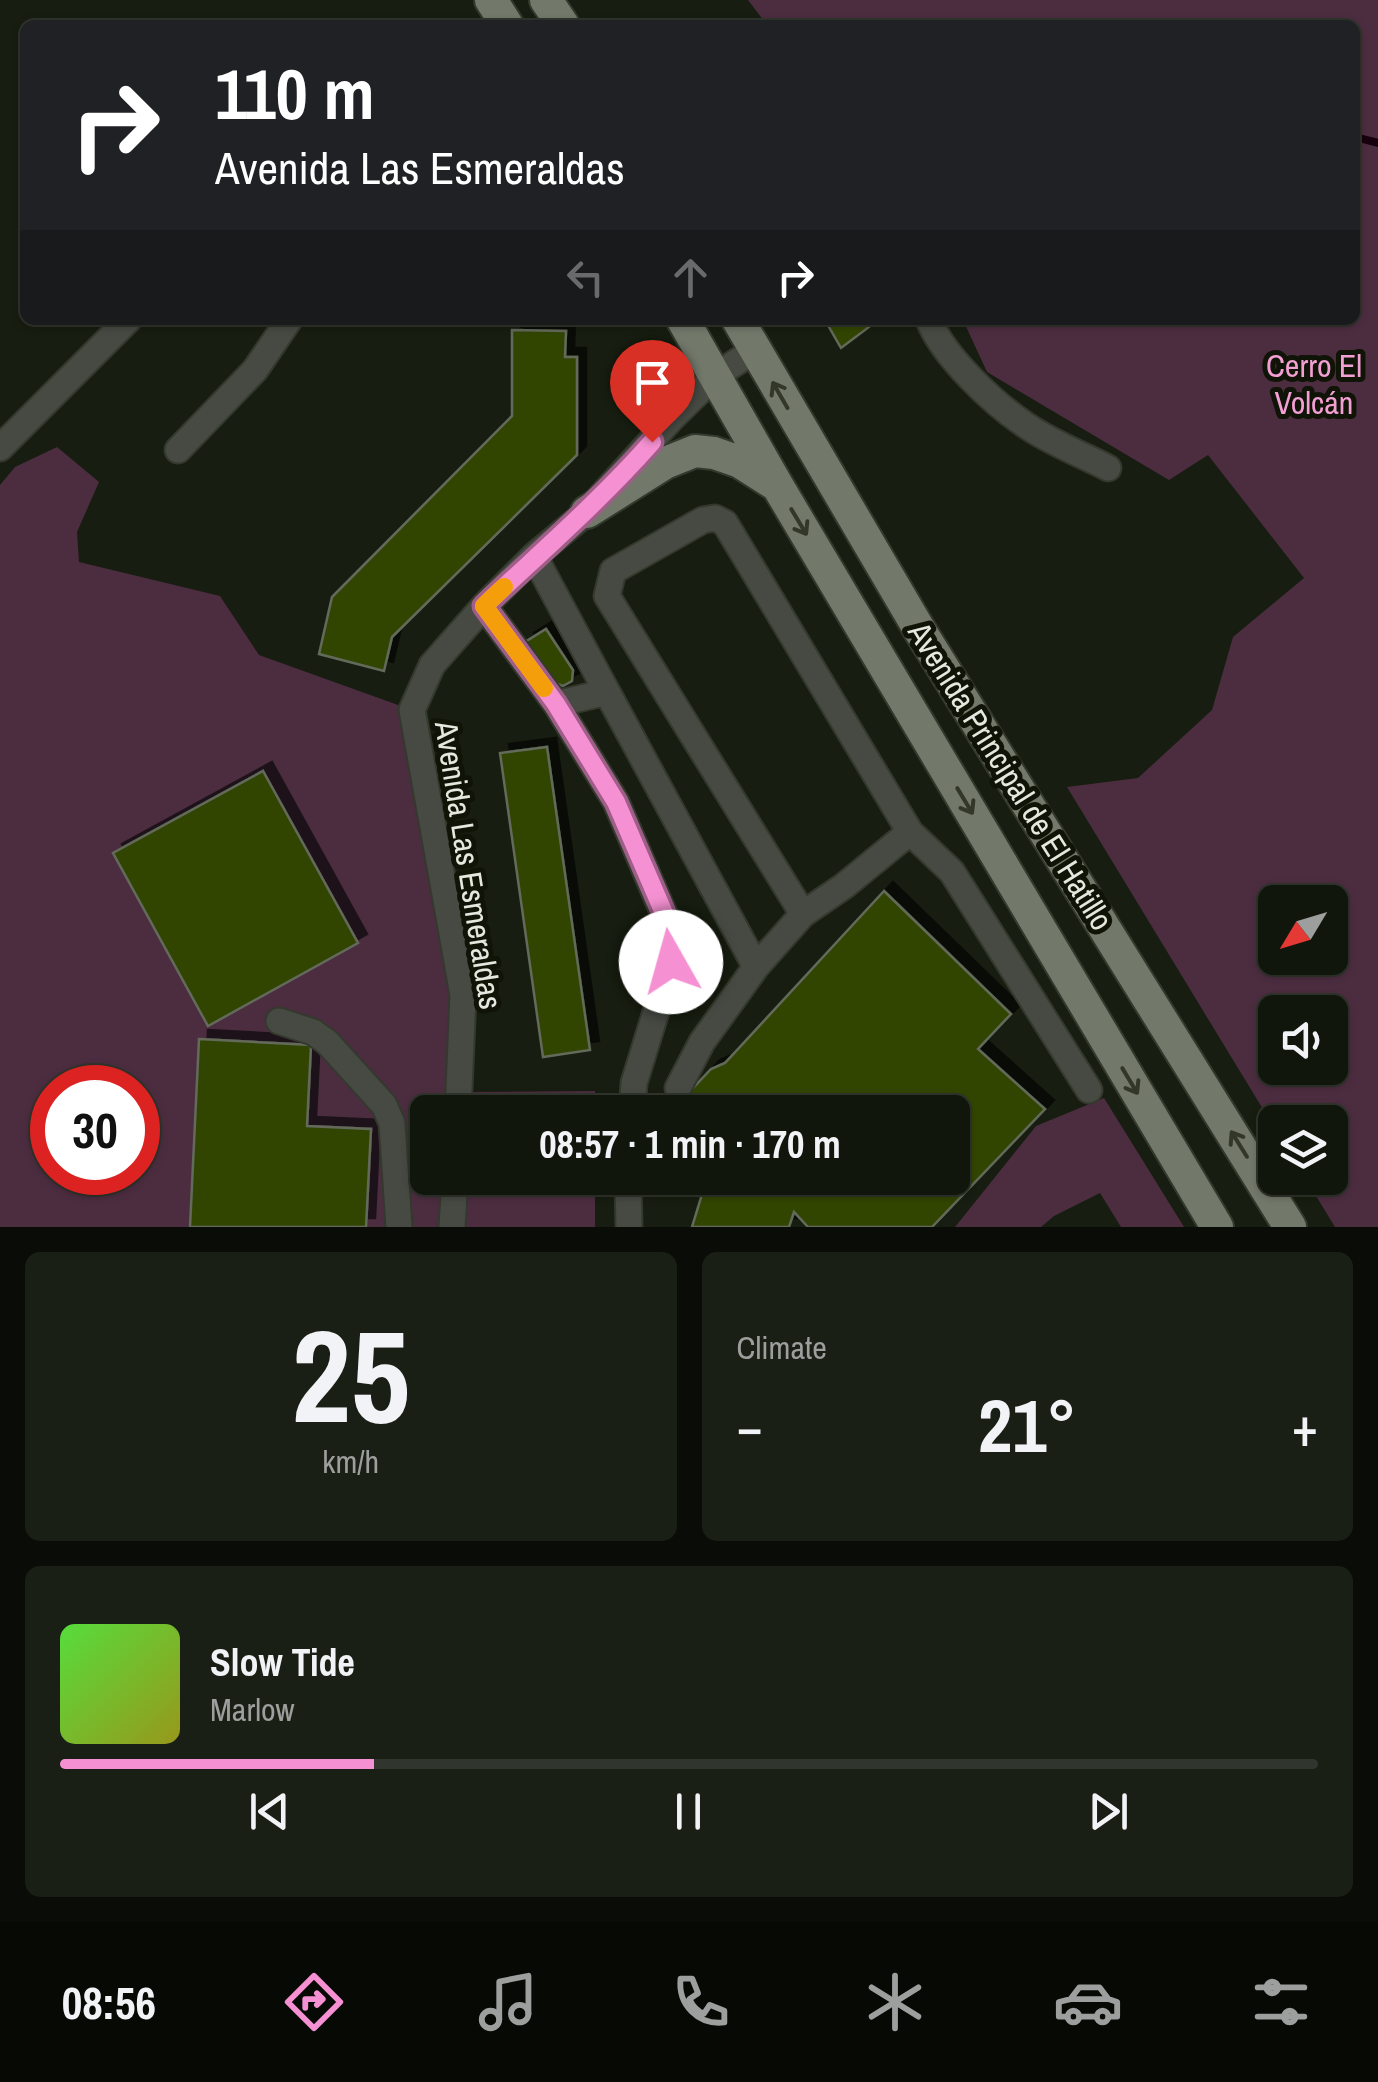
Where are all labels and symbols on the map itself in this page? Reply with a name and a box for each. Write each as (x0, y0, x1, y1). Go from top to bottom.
pin (610, 340, 695, 443)
park label: Cerro El Volcán (1266, 344, 1362, 424)
one-way arrow (770, 381, 790, 409)
one-way arrow (789, 507, 809, 535)
street label: Avenida Principal de El Hatillo (898, 613, 1123, 938)
street label: Avenida Las Esmeraldas (425, 717, 513, 1012)
one-way arrow (955, 786, 975, 815)
north arrow (1258, 885, 1348, 975)
position arrow (619, 910, 723, 1014)
speed limit sign: 30 (30, 1065, 160, 1195)
one-way arrow (1120, 1066, 1140, 1095)
one-way arrow (1229, 1130, 1249, 1159)

